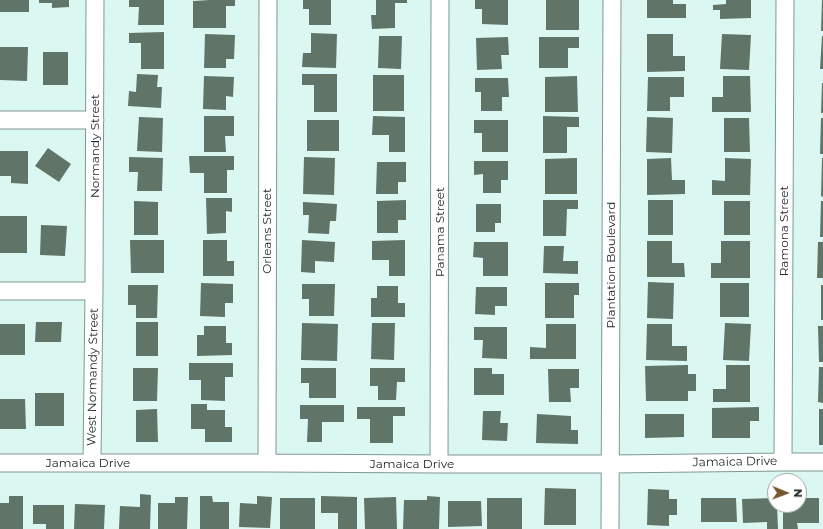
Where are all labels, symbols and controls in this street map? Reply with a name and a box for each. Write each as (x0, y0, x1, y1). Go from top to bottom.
street label: Normandy Street (88, 94, 102, 198)
street label: Ramona Street (777, 186, 791, 276)
street label: Panama Street (433, 187, 447, 277)
street label: Orleans Street (260, 188, 274, 274)
street label: Plantation Boulevard (604, 202, 618, 328)
street label: West Normandy Street (85, 308, 101, 446)
street label: Jamaica Drive (693, 454, 777, 470)
street label: Jamaica Drive (46, 456, 130, 470)
street label: Jamaica Drive (370, 457, 454, 471)
north arrow (767, 473, 807, 513)
text: N (791, 489, 805, 498)

